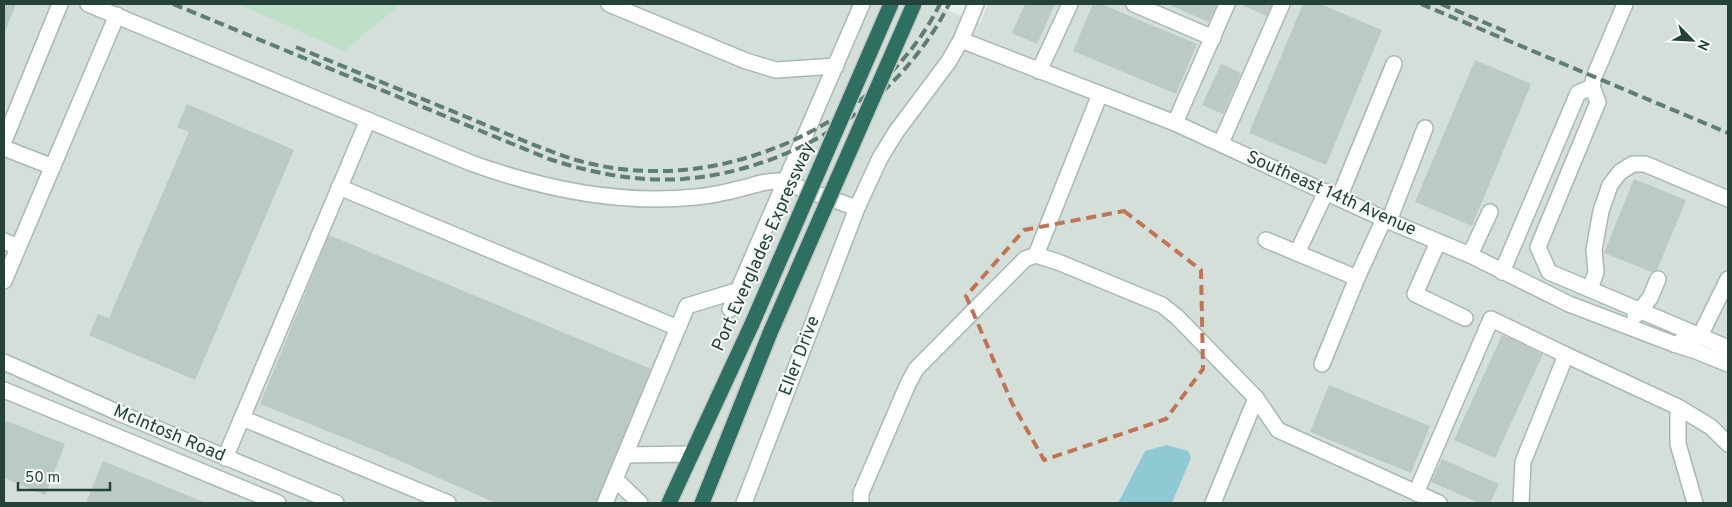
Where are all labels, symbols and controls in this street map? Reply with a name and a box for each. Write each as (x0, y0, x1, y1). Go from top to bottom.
north arrow (1667, 15, 1717, 65)
text: N (1693, 37, 1712, 53)
street label: Port Everglades Expressway (707, 139, 821, 355)
street label: Southeast 14th Avenue (1242, 146, 1420, 242)
street label: Eller Drive (774, 313, 826, 399)
street label: McIntosh Road (110, 400, 228, 468)
scale bar (18, 460, 110, 492)
text: 50 m (25, 469, 60, 488)

